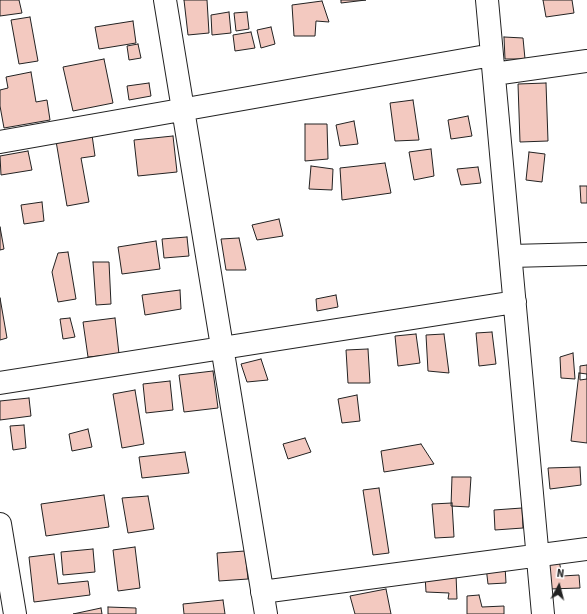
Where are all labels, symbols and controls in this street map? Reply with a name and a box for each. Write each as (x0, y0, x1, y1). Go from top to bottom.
north arrow (539, 566, 579, 606)
text: N (556, 566, 565, 581)

